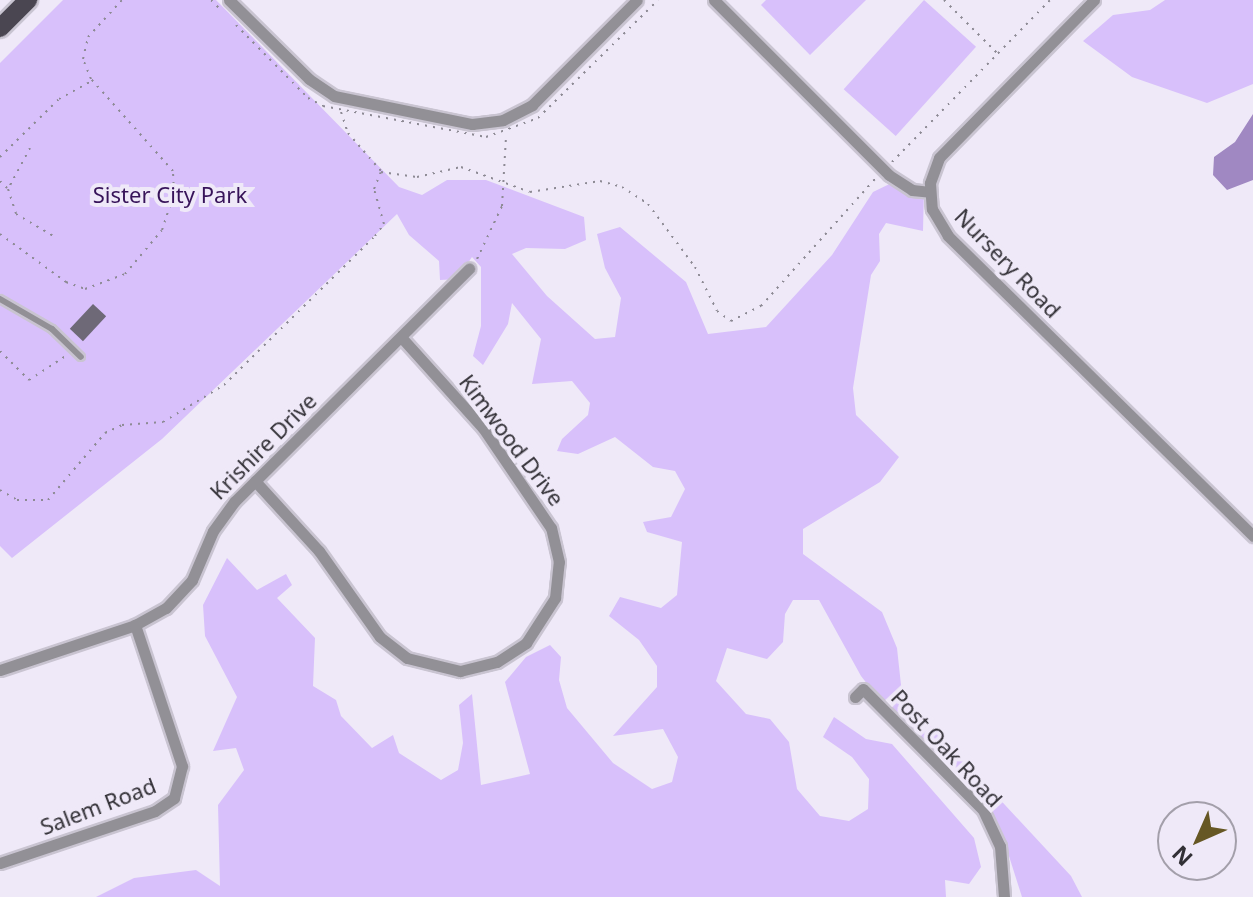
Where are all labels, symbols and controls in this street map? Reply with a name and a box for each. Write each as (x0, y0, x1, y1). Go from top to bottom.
park label: Sister City Park (93, 182, 247, 208)
street label: Nursery Road (949, 203, 1067, 323)
street label: Kimwood Drive (454, 369, 570, 511)
street label: Krishire Drive (204, 387, 322, 505)
street label: Post Oak Road (886, 684, 1008, 812)
street label: Salem Road (36, 772, 160, 840)
north arrow (1157, 801, 1237, 881)
text: N (1165, 840, 1198, 873)

